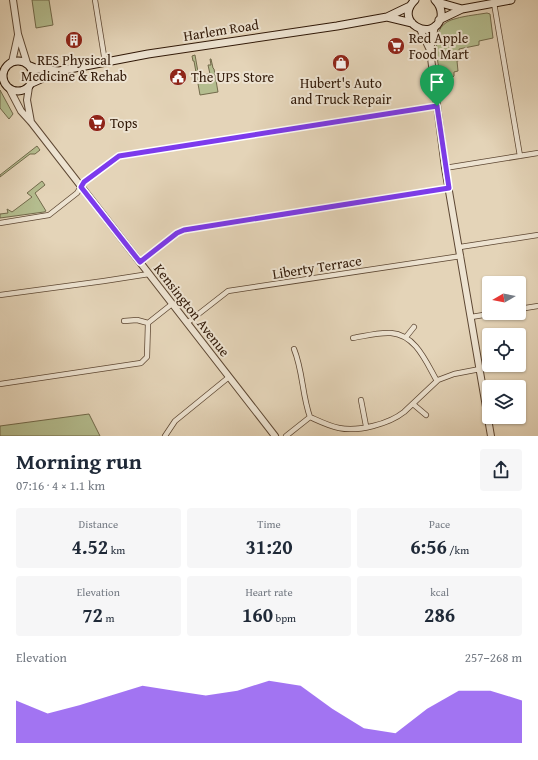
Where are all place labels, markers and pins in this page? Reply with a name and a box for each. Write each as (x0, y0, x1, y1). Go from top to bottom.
place label: Red Apple Food Mart (409, 28, 469, 64)
building icon: RES Physical Medicine & Rehab (64, 30, 84, 50)
supermarket icon: Red Apple Food Mart (386, 36, 406, 56)
place label: RES Physical Medicine & Rehab (21, 50, 127, 86)
shop icon: Hubert's Auto and Truck Repair (331, 53, 351, 73)
pin (420, 65, 454, 106)
public building icon: The UPS Store (168, 67, 188, 87)
place label: The UPS Store (191, 67, 275, 87)
place label: Hubert's Auto and Truck Repair (291, 73, 392, 109)
supermarket icon: Tops (87, 113, 107, 133)
place label: Tops (110, 113, 138, 133)

